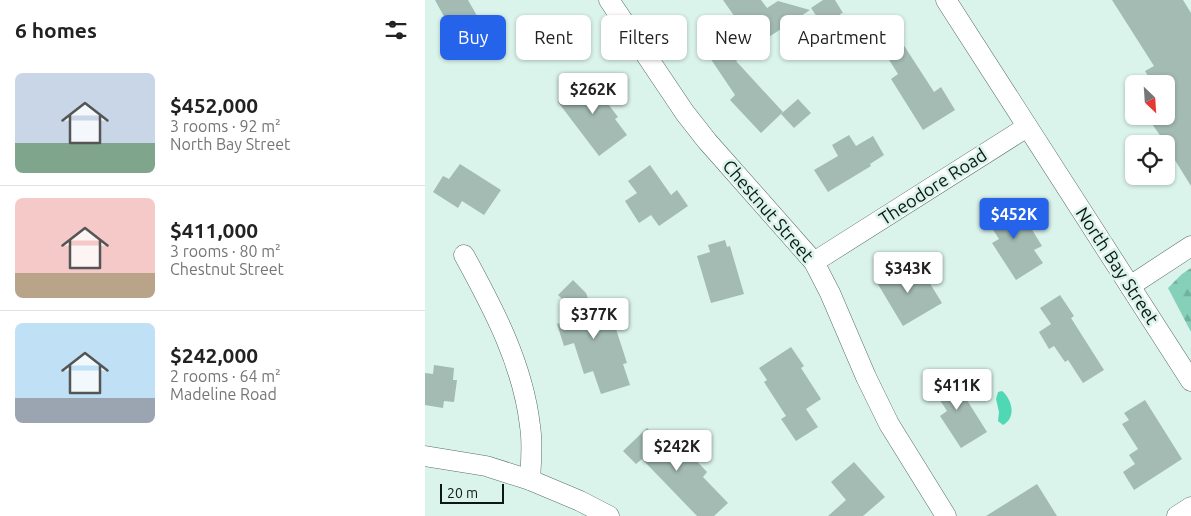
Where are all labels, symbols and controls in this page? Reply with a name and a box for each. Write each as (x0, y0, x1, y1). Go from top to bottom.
chip: Buy (440, 15, 506, 60)
chip: Rent (516, 15, 591, 60)
chip: Filters (601, 15, 687, 60)
chip: New (697, 15, 770, 60)
chip: Apartment (780, 15, 904, 60)
icon: filters (382, 16, 410, 44)
text: 6 homes (15, 18, 97, 42)
pin: $262K (558, 72, 628, 115)
north arrow (1125, 75, 1175, 125)
map controls (1125, 75, 1175, 185)
text: $262K (570, 80, 616, 98)
icon: home (55, 93, 115, 153)
text: $452,000 (170, 93, 258, 117)
text: 3 rooms · 92 m² (170, 117, 281, 135)
text: North Bay Street (170, 135, 290, 153)
button: locate (1125, 135, 1175, 185)
street label: Theodore Road (875, 144, 990, 228)
street label: Chestnut Street (719, 155, 818, 265)
pin: $452K (979, 198, 1049, 240)
street label: North Bay Street (1073, 203, 1163, 328)
text: $452K (991, 205, 1037, 223)
icon: home (55, 218, 115, 278)
text: $411,000 (170, 218, 258, 242)
text: 3 rooms · 80 m² (170, 242, 281, 260)
pin: $343K (873, 252, 943, 294)
text: $343K (885, 259, 931, 277)
text: Chestnut Street (170, 260, 284, 278)
pin: $377K (559, 298, 629, 340)
text: $377K (571, 305, 617, 323)
icon: home (55, 343, 115, 403)
text: $242,000 (170, 343, 258, 367)
text: 2 rooms · 64 m² (170, 367, 281, 385)
pin: $411K (922, 368, 992, 411)
text: $411K (934, 376, 980, 394)
text: Madeline Road (170, 385, 277, 403)
pin: $242K (642, 430, 712, 472)
text: $242K (654, 437, 700, 455)
scale bar (440, 481, 504, 504)
text: 20 m (447, 485, 478, 501)

